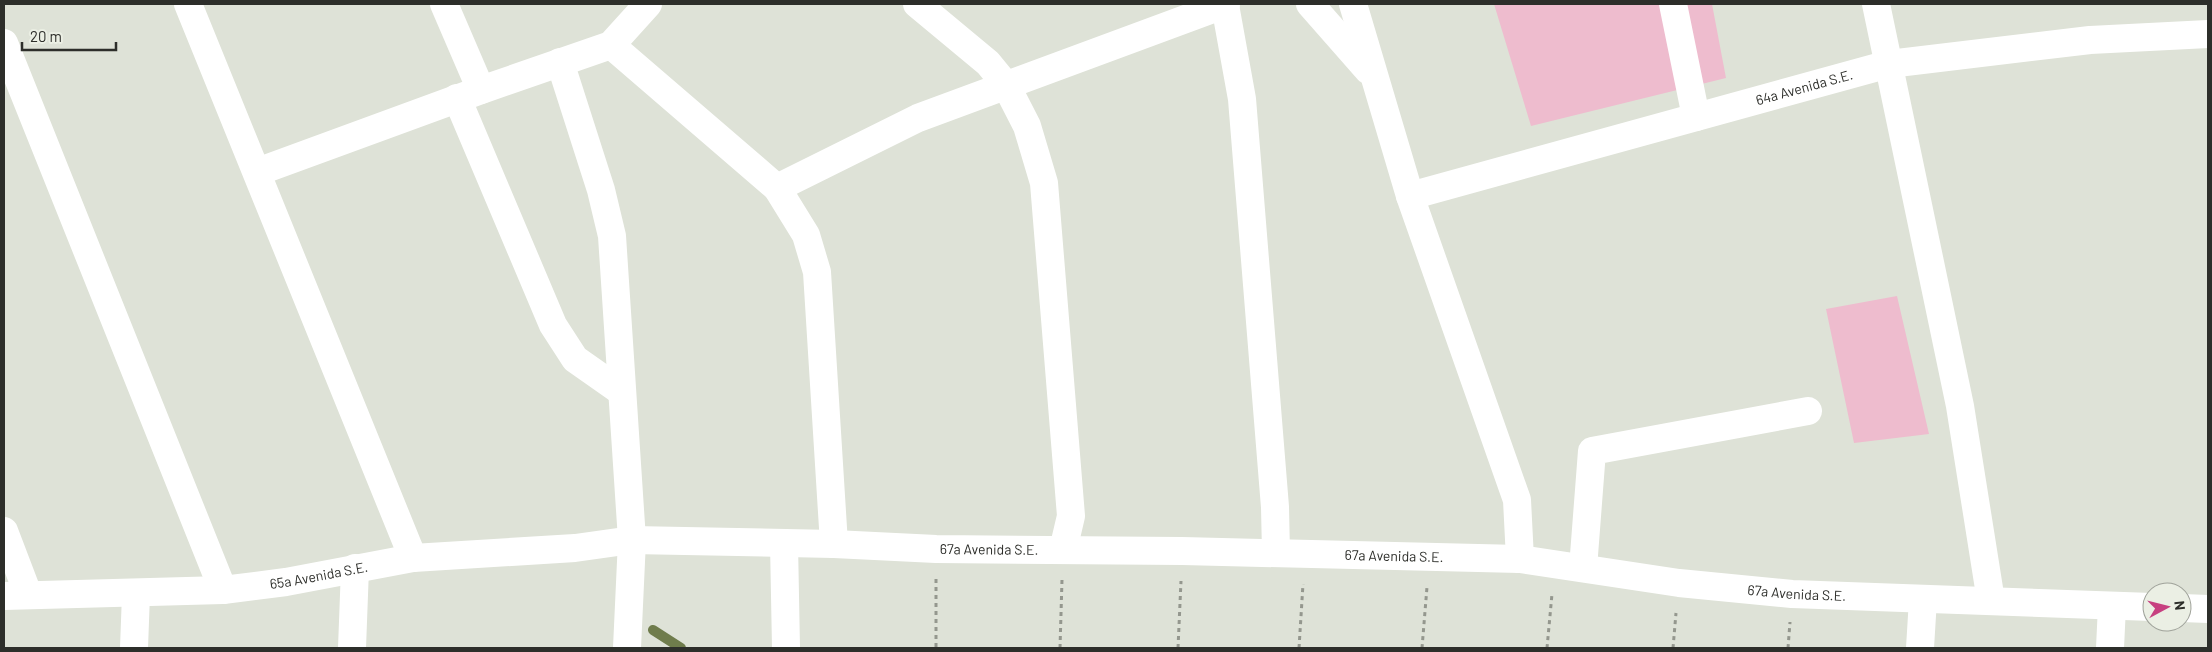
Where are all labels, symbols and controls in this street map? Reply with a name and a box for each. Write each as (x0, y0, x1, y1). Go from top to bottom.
scale bar (22, 20, 116, 52)
text: 20 m (30, 27, 62, 45)
street label: 64a Avenida S.E. (1754, 65, 1855, 108)
street label: 67a Avenida S.E. (940, 540, 1039, 558)
street label: 67a Avenida S.E. (1344, 546, 1444, 565)
street label: 65a Avenida S.E. (269, 558, 369, 592)
street label: 67a Avenida S.E. (1747, 581, 1846, 604)
north arrow (2142, 582, 2192, 632)
text: N (2171, 600, 2189, 611)

